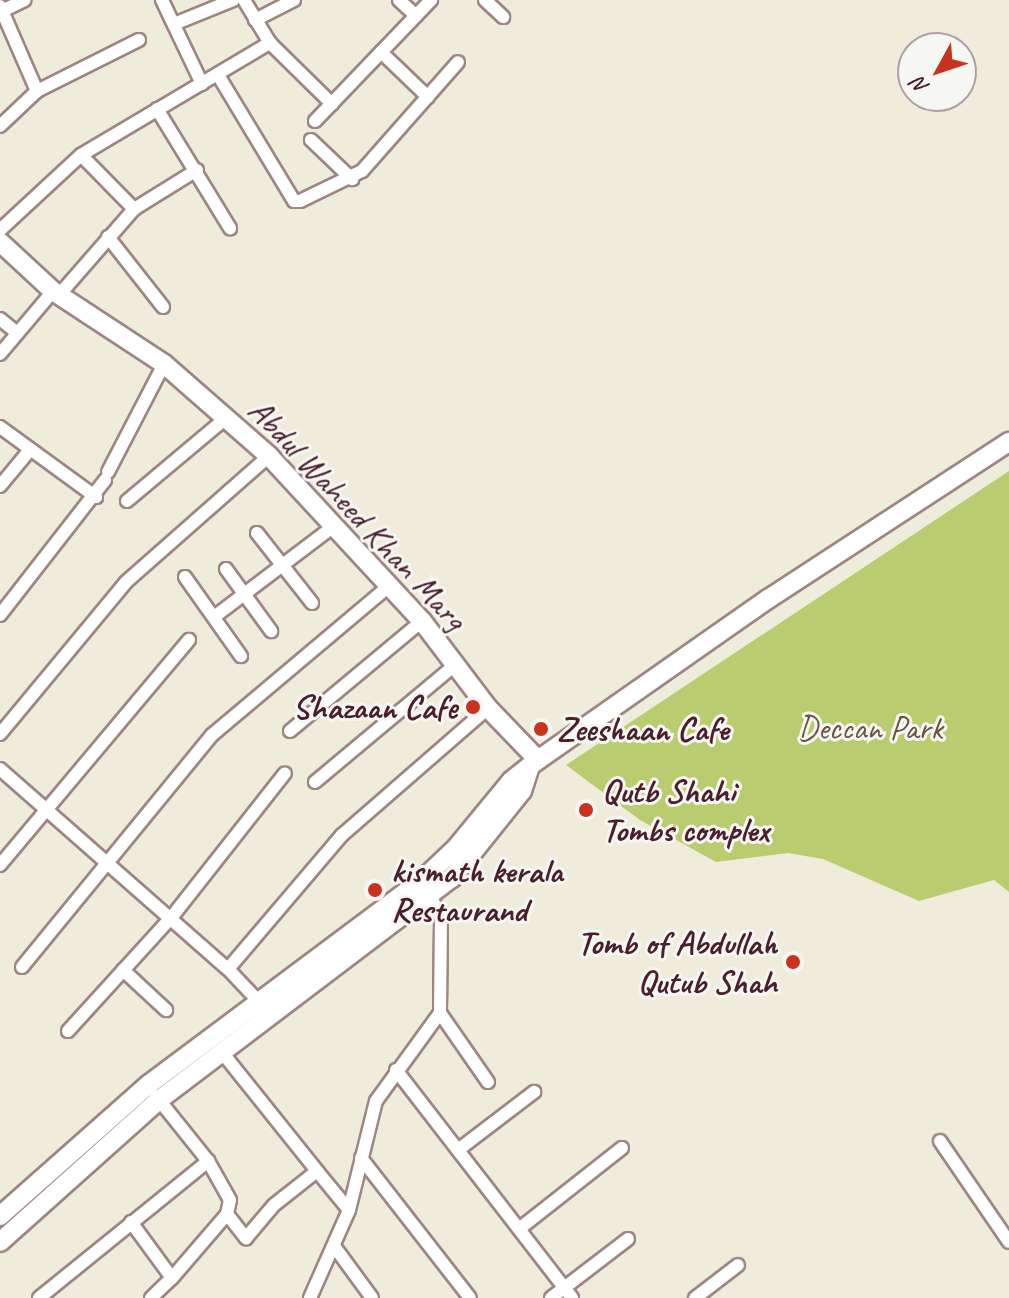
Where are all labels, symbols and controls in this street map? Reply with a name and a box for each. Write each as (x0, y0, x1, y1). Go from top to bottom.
north arrow (897, 32, 977, 112)
text: N (905, 72, 935, 100)
street label: Abdul Waheed Khan Marg (239, 388, 477, 640)
place label: Shazaan Cafe (293, 687, 457, 727)
marker: Shazaan Cafe (464, 698, 482, 716)
park label: Deccan Park (797, 708, 943, 748)
place label: Zeeshaan Cafe (557, 709, 730, 749)
marker: Zeeshaan Cafe (532, 720, 550, 738)
place label: Qutb Shahi Tombs complex (602, 770, 769, 850)
marker: Qutb Shahi Tombs complex (577, 801, 595, 819)
place label: kismath kerala Restaurand (391, 850, 562, 930)
marker: kismath kerala Restaurand (366, 881, 384, 899)
place label: Tomb of Abdullah Qutub Shah (578, 922, 777, 1002)
marker: Tomb of Abdullah Qutub Shah (784, 953, 802, 971)

